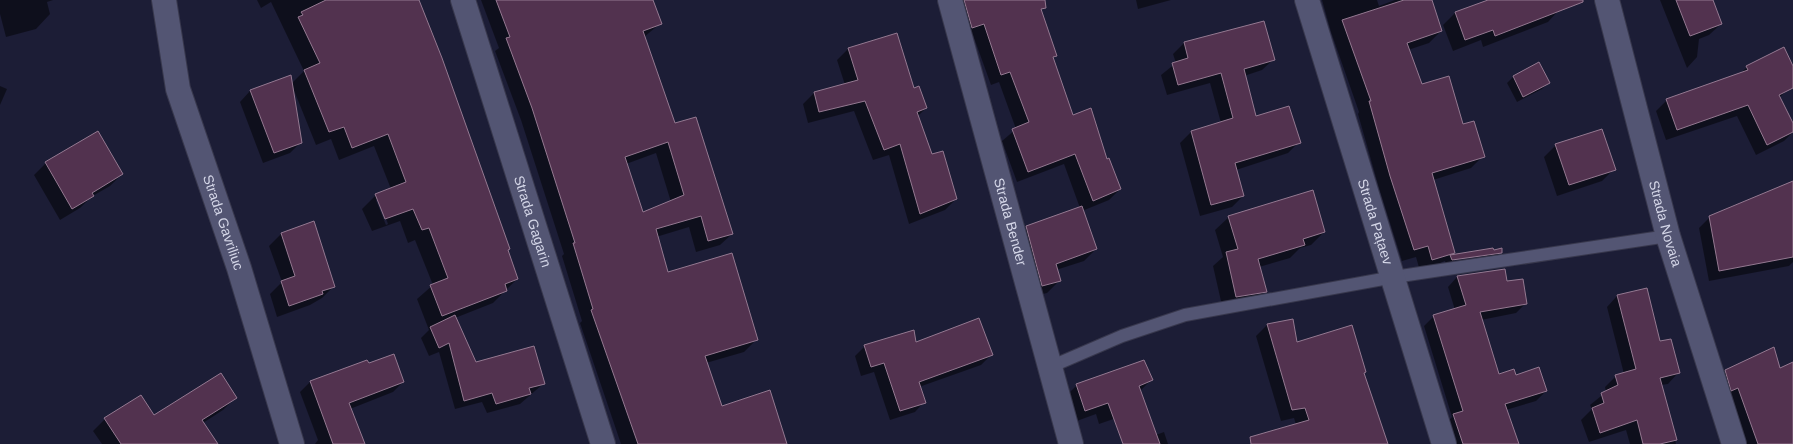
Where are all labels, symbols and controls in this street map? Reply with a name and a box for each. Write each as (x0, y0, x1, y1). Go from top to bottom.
street label: Strada Gavriliuc (200, 173, 247, 272)
street label: Strada Gagarin (511, 174, 555, 269)
street label: Strada Bender (991, 176, 1030, 268)
street label: Strada Pațaev (1355, 177, 1396, 266)
street label: Strada Novaia (1646, 179, 1685, 269)

